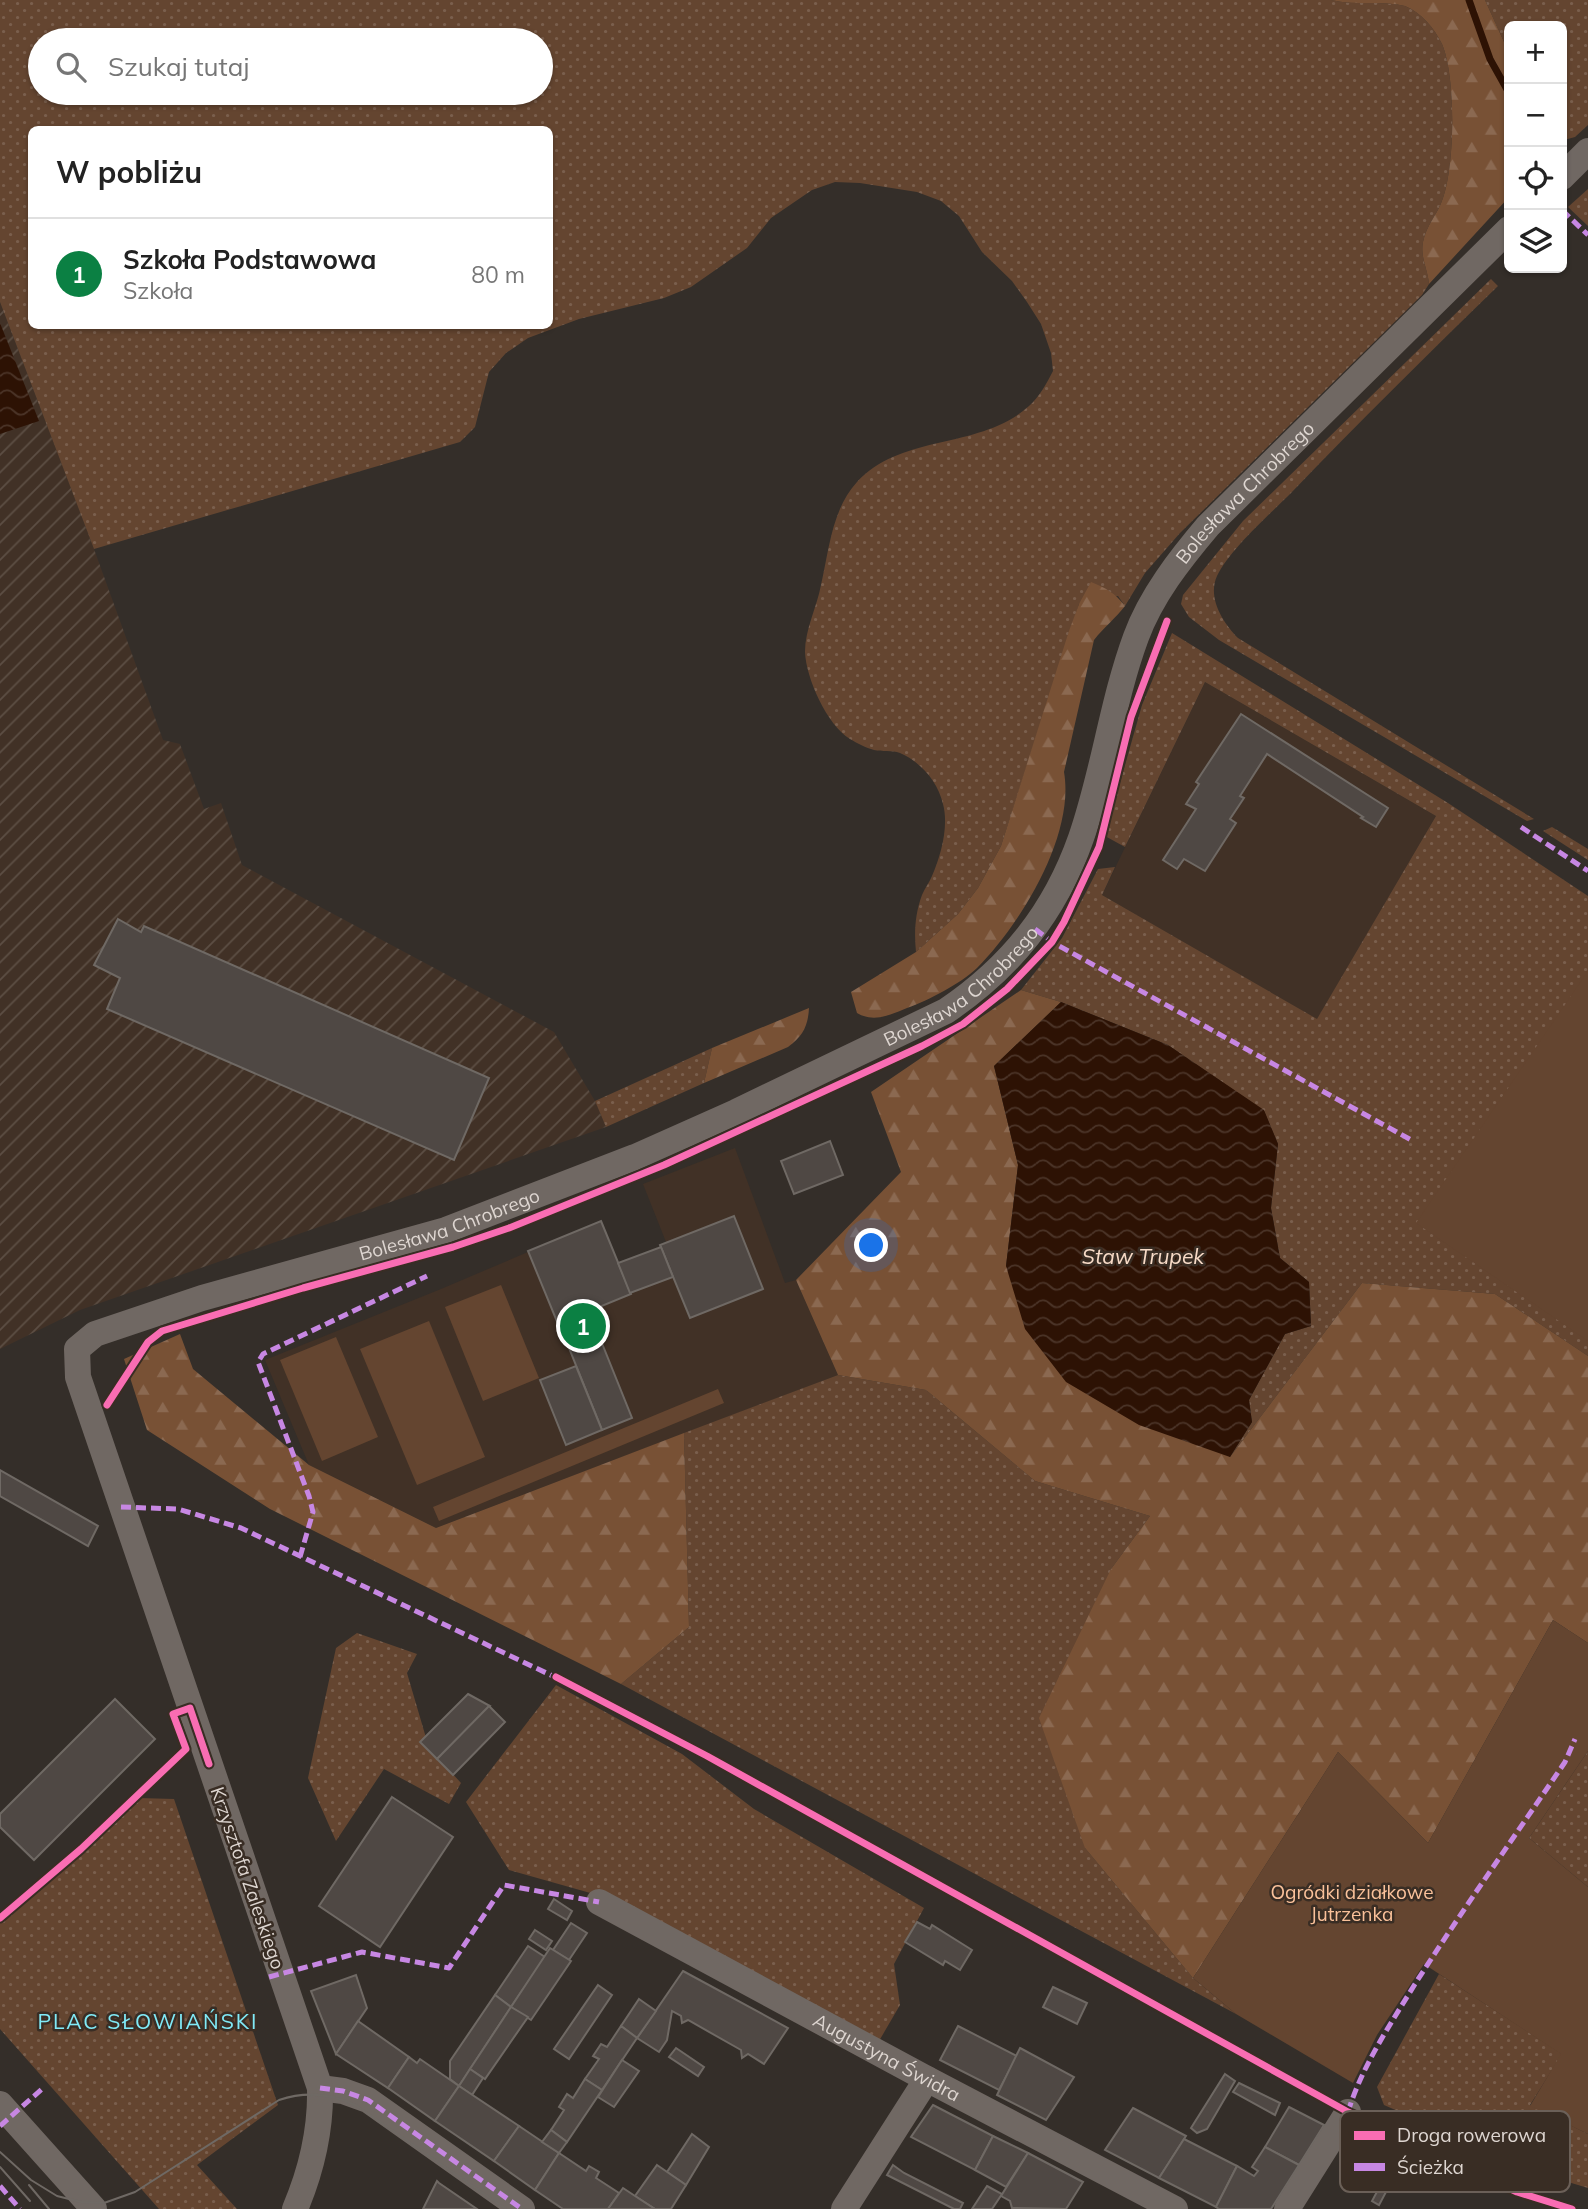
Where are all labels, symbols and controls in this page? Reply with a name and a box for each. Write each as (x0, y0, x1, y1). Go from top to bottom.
map controls (1504, 21, 1567, 273)
button: + (1504, 21, 1567, 84)
search box (28, 28, 553, 105)
icon: search (52, 48, 90, 86)
text: Szukaj tutaj (108, 50, 250, 83)
button: − (1504, 84, 1567, 147)
button: locate (1504, 147, 1567, 210)
text: W pobliżu (56, 153, 202, 191)
button: layers (1504, 210, 1567, 273)
text: Szkoła Podstawowa (123, 243, 376, 276)
text: 1 (72, 260, 86, 289)
text: 80 m (471, 260, 525, 289)
text: Szkoła (123, 276, 193, 305)
street label: Bolesława Chrobrego (1170, 416, 1319, 568)
street label: Bolesława Chrobrego (879, 921, 1043, 1051)
street label: Bolesława Chrobrego (356, 1183, 543, 1266)
your location (854, 1228, 888, 1262)
water label: Staw Trupek (1082, 1243, 1205, 1269)
pin: 1 (560, 1300, 606, 1352)
street label: Krzysztofa Zaleskiego (205, 1784, 291, 1972)
park label: Ogródki działkowe Jutrzenka (1270, 1880, 1434, 1926)
district label: PLAC SŁOWIAŃSKI (37, 2008, 259, 2034)
street label: Augustyna Świdra (809, 2008, 964, 2106)
legend (1340, 2111, 1570, 2192)
text: Droga rowerowa (1397, 2123, 1546, 2147)
text: Ścieżka (1397, 2155, 1464, 2179)

